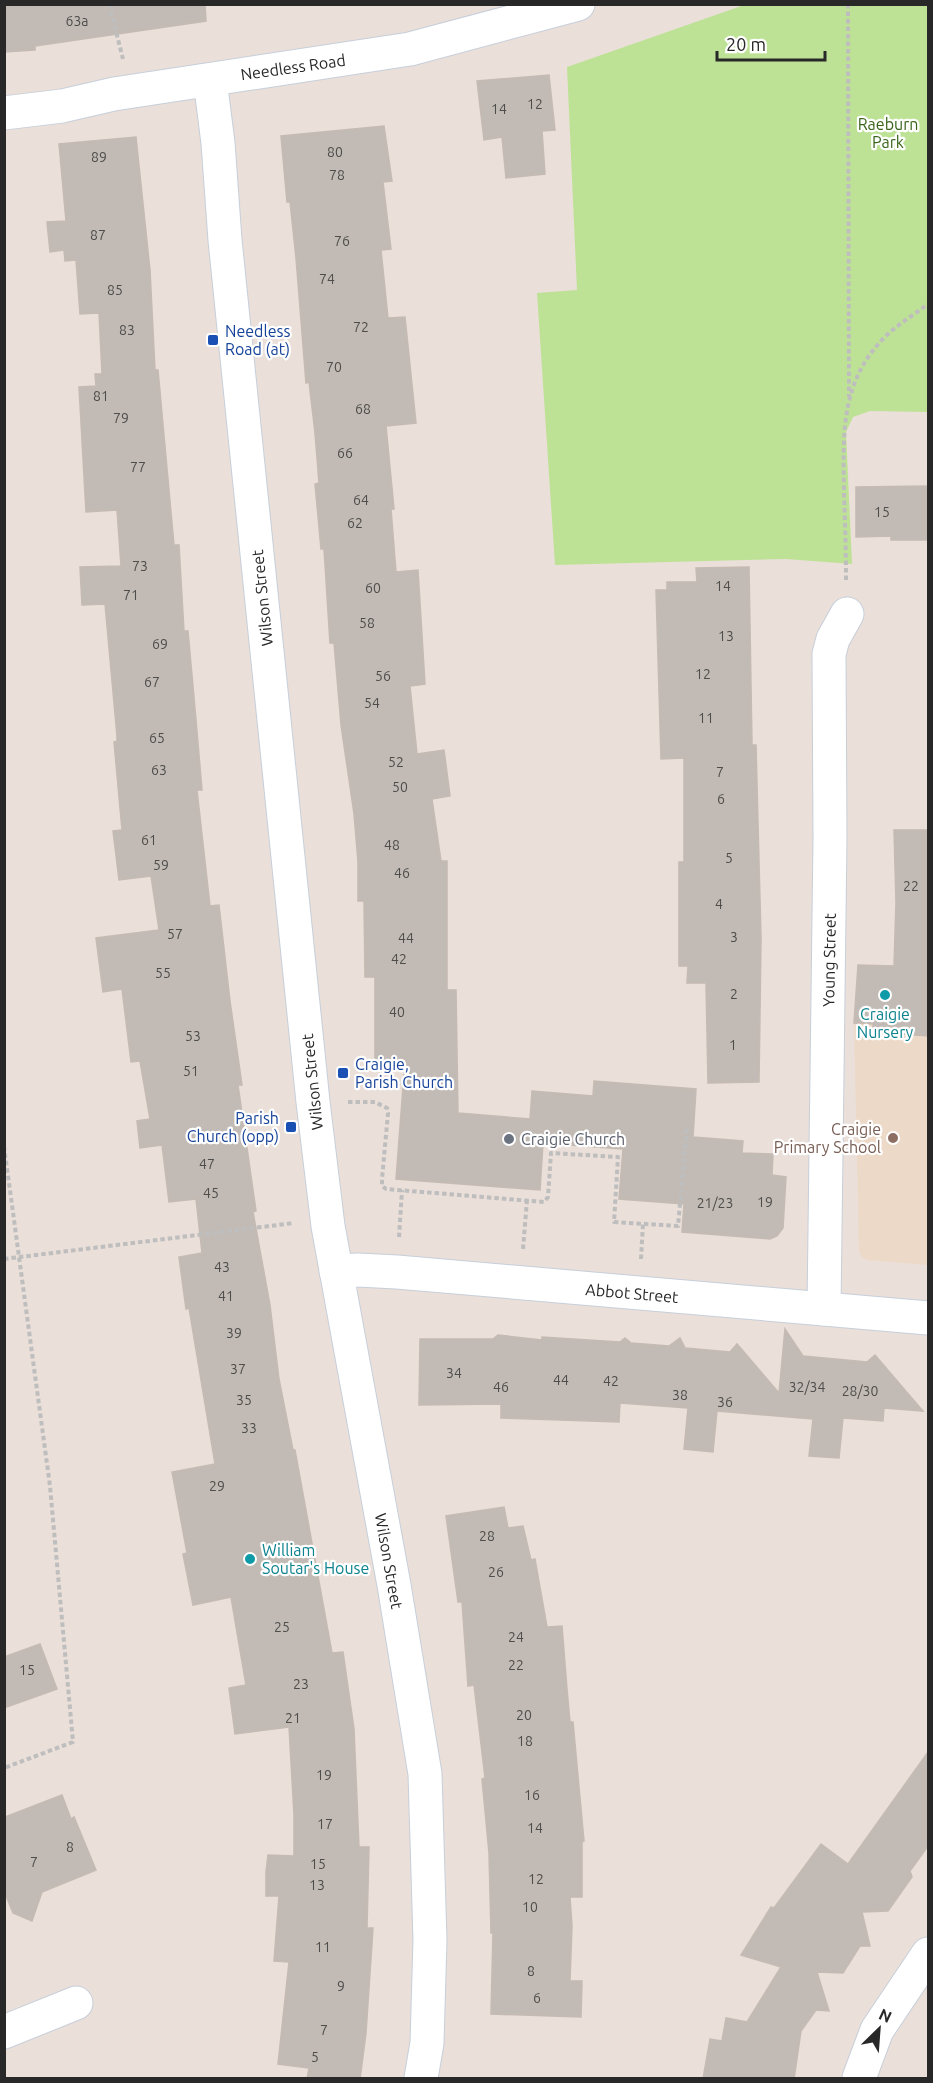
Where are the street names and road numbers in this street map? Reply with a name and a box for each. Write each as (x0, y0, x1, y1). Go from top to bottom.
street label: Needless Road (239, 51, 347, 83)
street label: Wilson Street (248, 548, 276, 647)
street label: Young Street (819, 912, 839, 1007)
street label: Wilson Street (298, 1032, 326, 1131)
street label: Abbot Street (585, 1280, 680, 1306)
street label: Wilson Street (372, 1512, 406, 1611)

